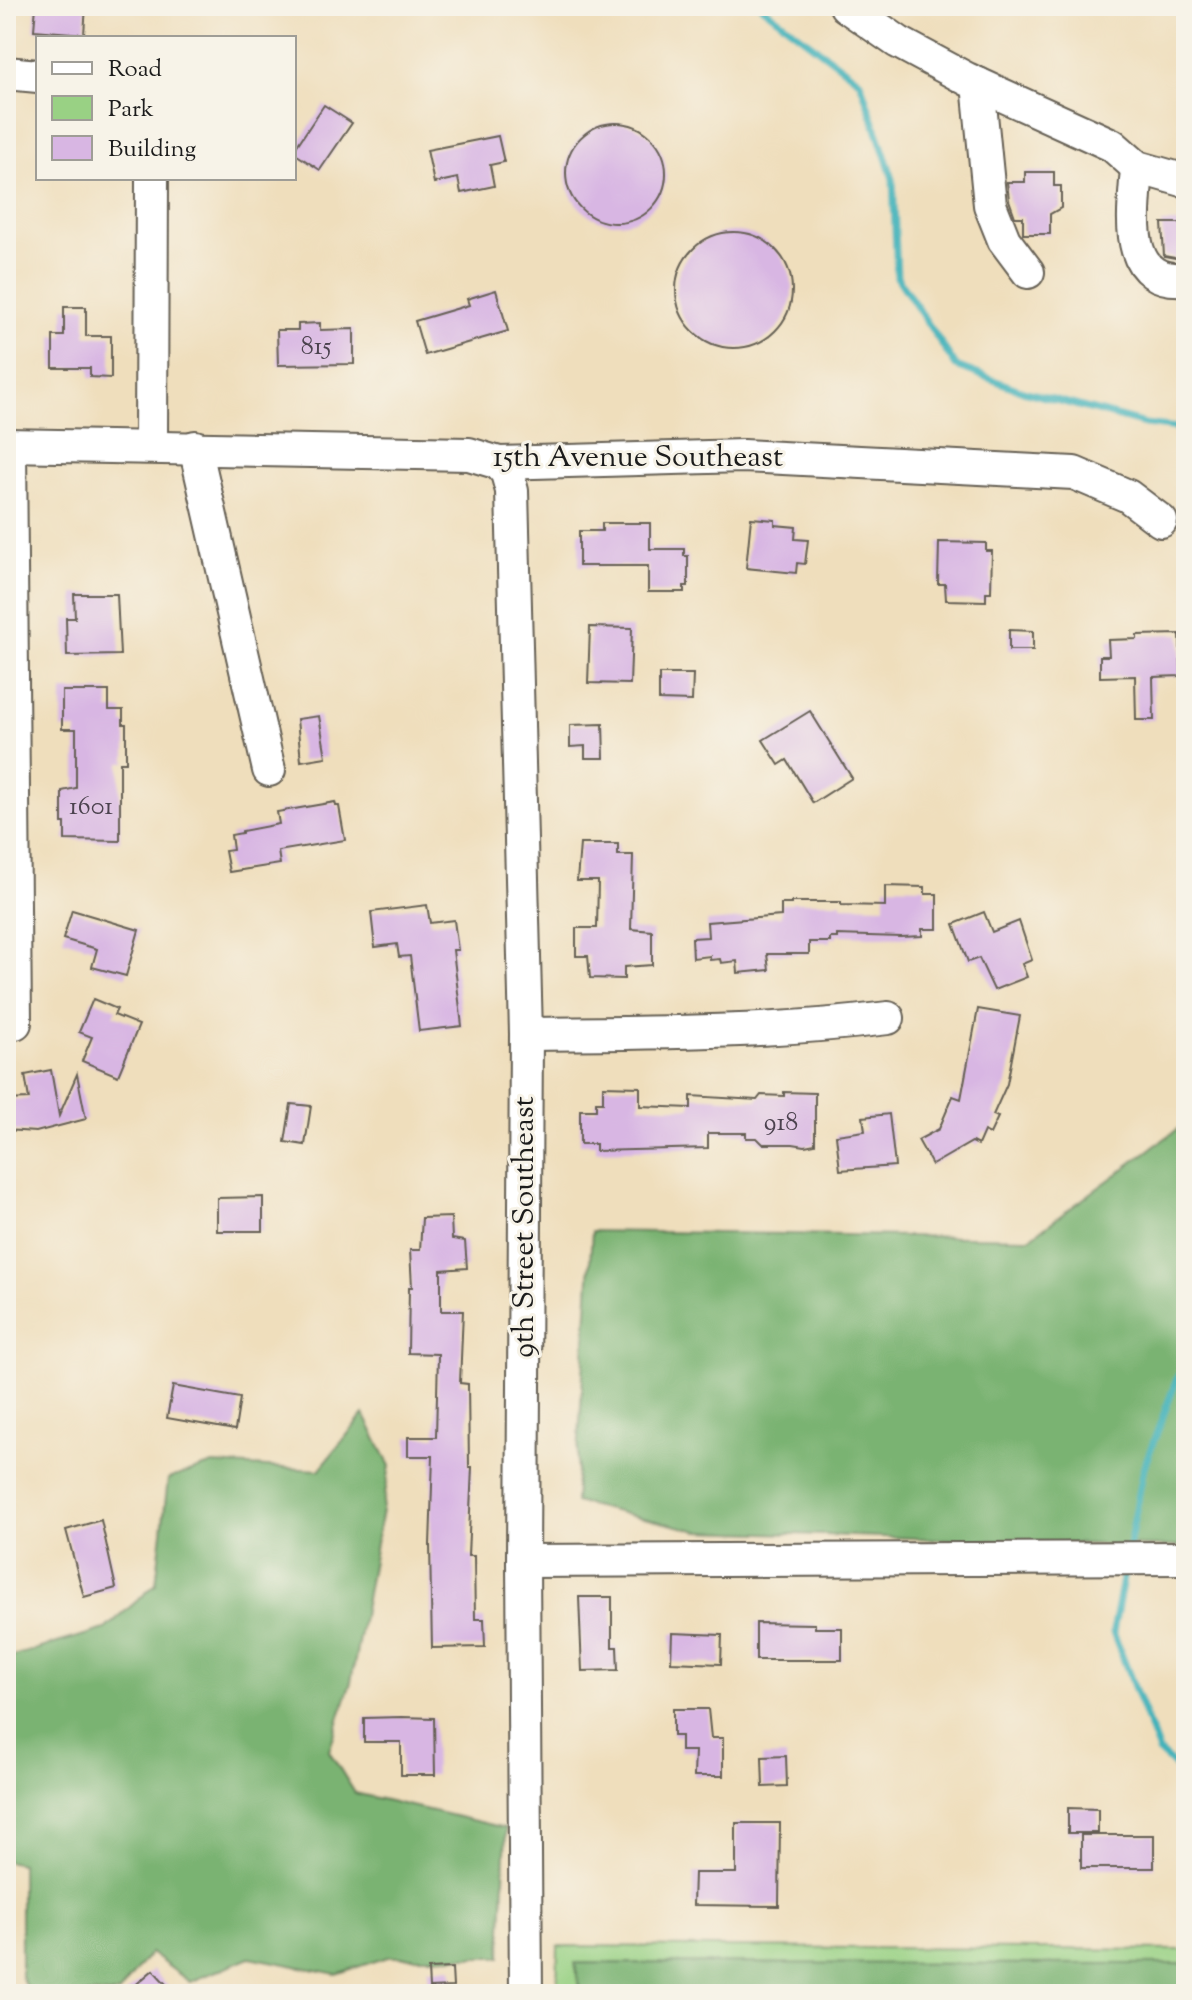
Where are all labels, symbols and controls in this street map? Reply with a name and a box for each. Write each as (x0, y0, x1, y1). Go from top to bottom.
legend (36, 36, 296, 180)
text: Road (108, 53, 162, 87)
text: Park (108, 93, 154, 127)
text: Building (108, 133, 197, 167)
house number: 815 (301, 329, 331, 366)
street label: 15th Avenue Southeast (493, 437, 783, 480)
house number: 1601 (69, 789, 113, 826)
street label: 9th Street Southeast (504, 1096, 547, 1358)
house number: 918 (764, 1105, 798, 1142)

